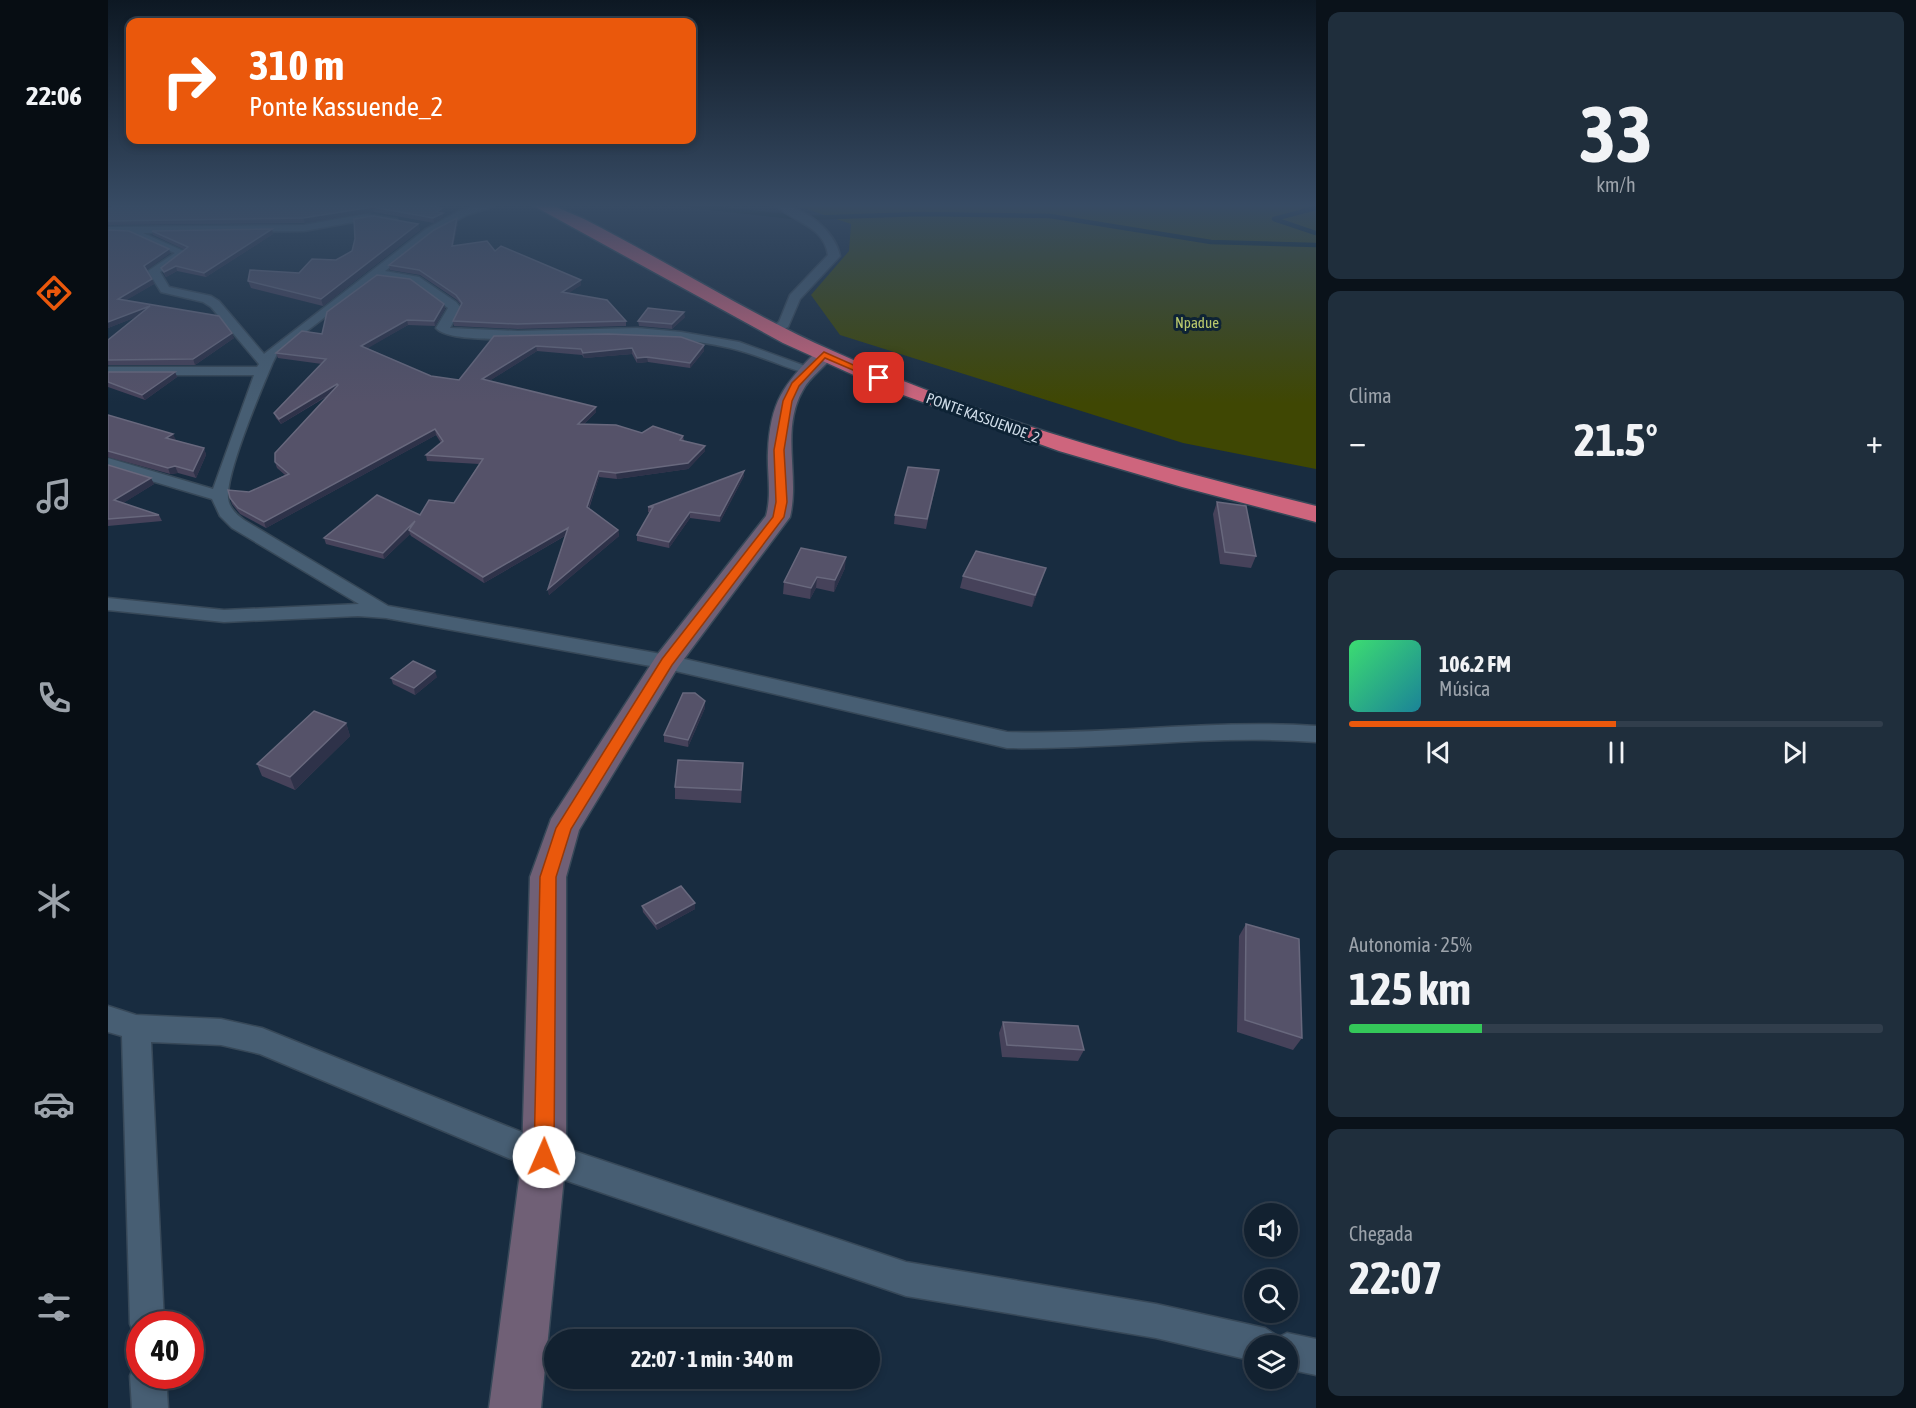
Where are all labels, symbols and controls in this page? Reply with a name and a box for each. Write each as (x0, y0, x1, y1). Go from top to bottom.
text: 310 m (249, 41, 344, 89)
icon: right (150, 42, 228, 120)
text: 22:06 (26, 80, 82, 111)
text: 33 (1579, 89, 1653, 179)
text: Ponte Kassuende_2 (249, 91, 443, 122)
text: km/h (1596, 173, 1636, 196)
icon: directions (33, 272, 75, 314)
park label: Npadue (1175, 314, 1219, 331)
pin (853, 352, 904, 403)
icon: arrive (862, 361, 895, 394)
text: Clima (1349, 384, 1392, 407)
street label: PONTE KASSUENDE_2 (924, 389, 1042, 446)
text: 21.5° (1574, 414, 1658, 466)
text: − (1349, 422, 1366, 460)
text: + (1866, 422, 1883, 460)
icon: music (33, 475, 75, 517)
text: 106.2 FM (1439, 651, 1511, 677)
icon: phone (33, 677, 75, 719)
text: Música (1439, 677, 1490, 700)
icon: previous (1422, 736, 1455, 769)
icon: pause (1600, 736, 1633, 769)
icon: next (1778, 736, 1811, 769)
icon: climate (33, 880, 75, 922)
text: Autonomia · 25% (1349, 933, 1472, 956)
text: 125 km (1349, 963, 1471, 1015)
icon: car (33, 1083, 75, 1125)
position arrow (512, 1125, 576, 1189)
map controls (1244, 1203, 1298, 1389)
button: sound (1244, 1203, 1298, 1257)
text: Chegada (1349, 1222, 1413, 1245)
text: 22:07 (1349, 1252, 1443, 1304)
button: search (1244, 1269, 1298, 1323)
icon: filters (33, 1286, 75, 1328)
speed limit sign: 40 (126, 1311, 204, 1389)
button: layers (1244, 1335, 1298, 1389)
text: 22:07 · 1 min · 340 m (631, 1346, 793, 1372)

